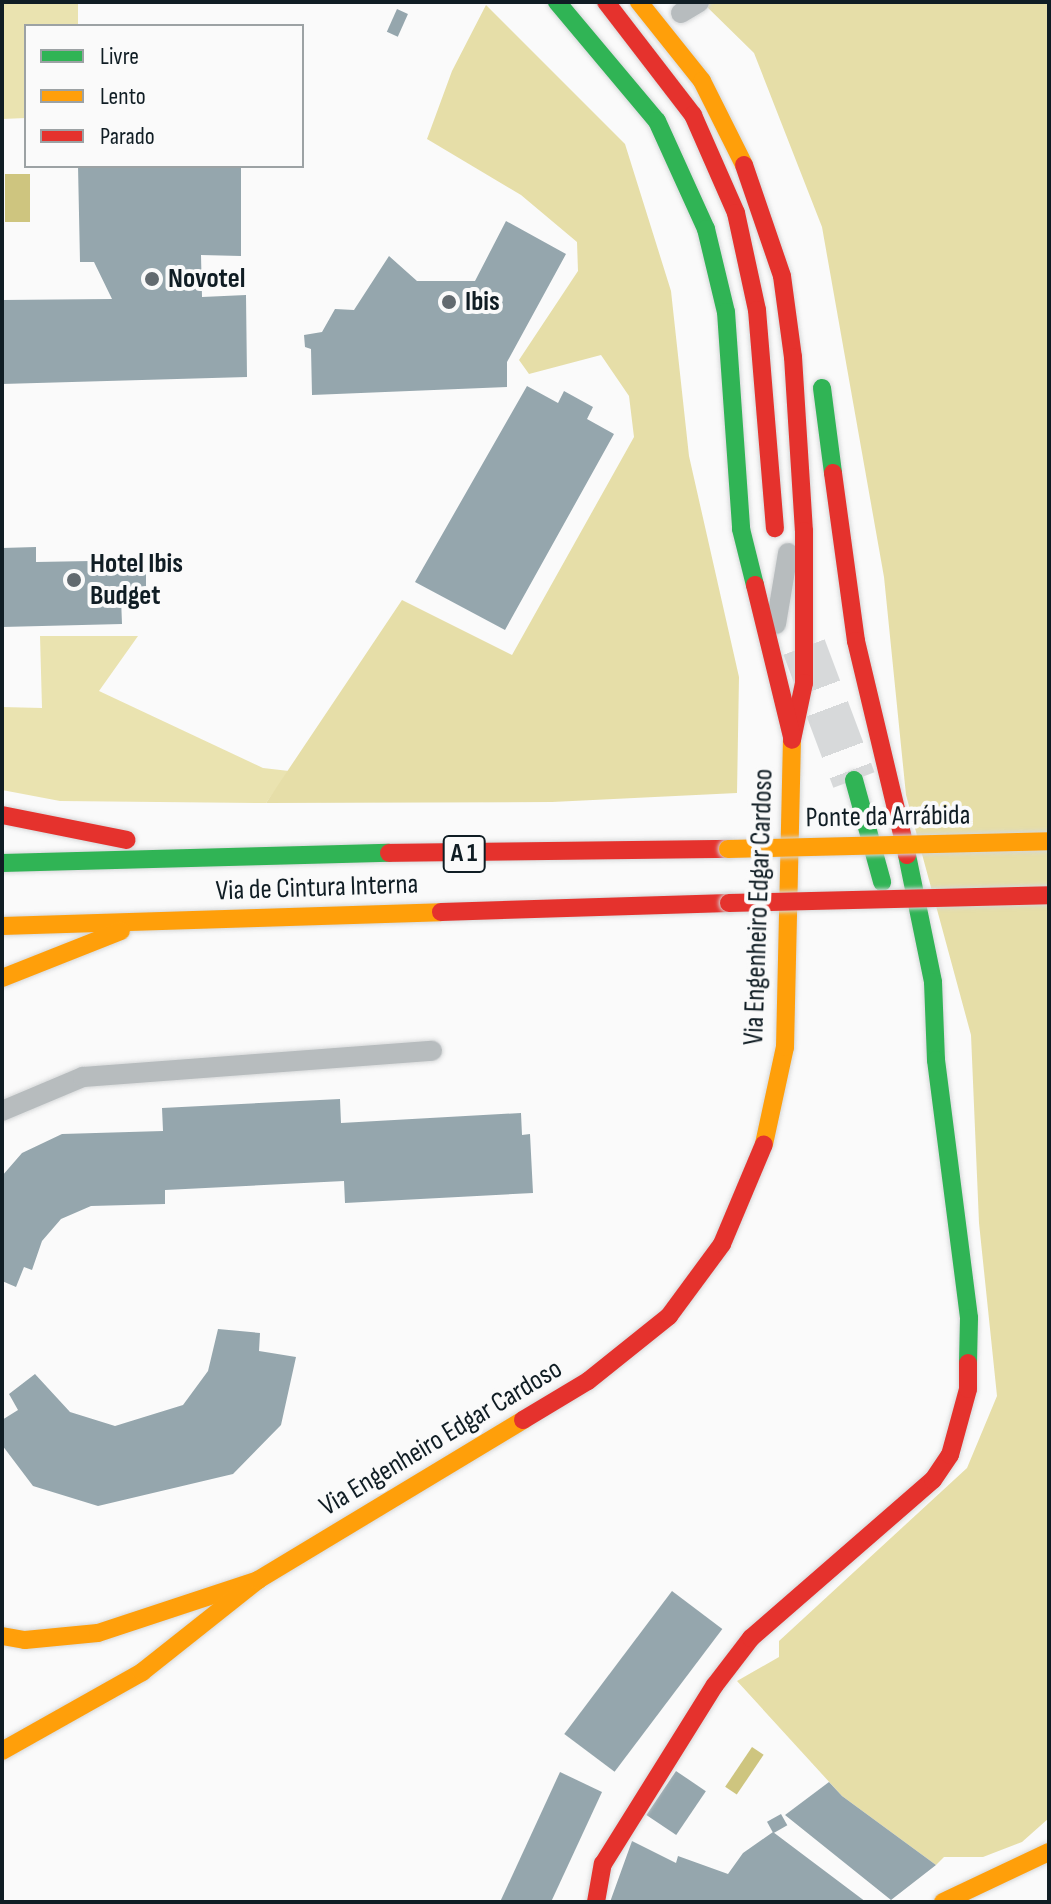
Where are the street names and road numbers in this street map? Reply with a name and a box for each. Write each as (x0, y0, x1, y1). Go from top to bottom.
street label: Via Engenheiro Edgar Cardoso (737, 768, 781, 1046)
street label: Ponte da Arrábida (805, 799, 971, 835)
road number: A 1 (442, 832, 486, 876)
street label: Via de Cintura Interna (215, 868, 419, 908)
street label: Via Engenheiro Edgar Cardoso (314, 1352, 568, 1524)

